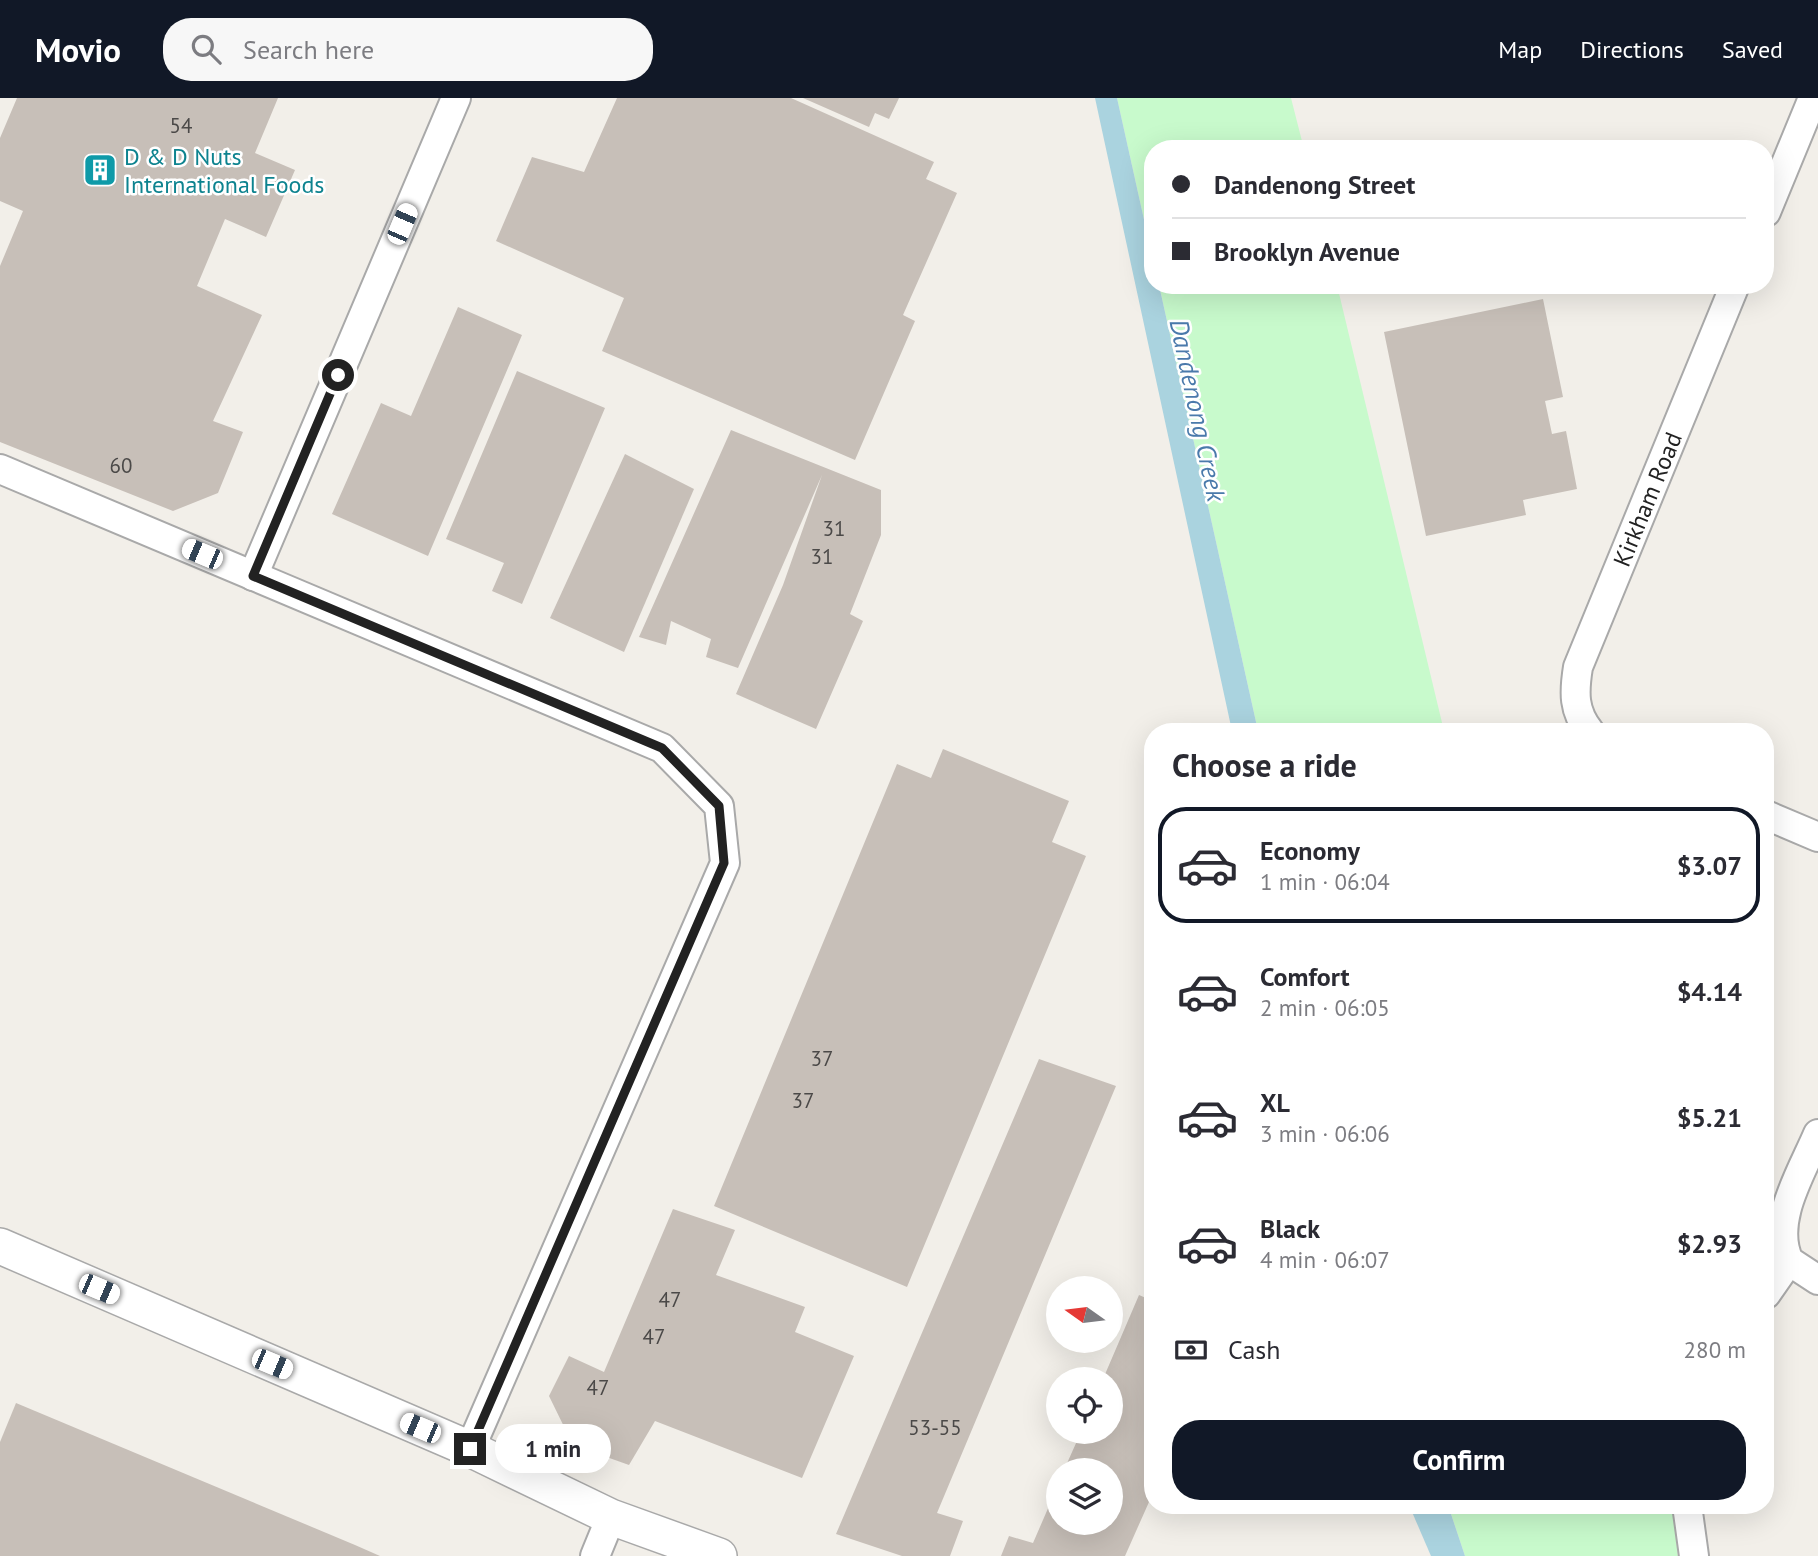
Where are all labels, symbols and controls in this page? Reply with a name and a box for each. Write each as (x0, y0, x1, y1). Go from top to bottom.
search box (163, 18, 653, 81)
text: Movio (35, 28, 121, 71)
icon: search (187, 30, 225, 68)
text: Search here (243, 33, 374, 66)
text: Map (1498, 34, 1542, 65)
text: Directions (1580, 34, 1684, 65)
text: Saved (1722, 34, 1783, 65)
house number: 54 (170, 112, 192, 139)
place label: D & D Nuts International Foods (124, 141, 324, 200)
building icon: D & D Nuts International Foods (81, 151, 119, 189)
text: Dandenong Street (1214, 168, 1415, 201)
car (385, 201, 420, 247)
text: Brooklyn Avenue (1214, 235, 1400, 268)
water label: Dandenong Creek (1163, 316, 1234, 505)
route start (322, 359, 354, 391)
street label: Kirkham Road (1606, 427, 1688, 571)
house number: 60 (110, 452, 132, 479)
house number: 31 (823, 515, 845, 542)
car (179, 536, 226, 572)
house number: 31 (811, 543, 833, 570)
text: Choose a ride (1172, 744, 1357, 786)
icon: car (1176, 834, 1239, 897)
text: Economy (1260, 834, 1360, 867)
text: $3.07 (1677, 849, 1742, 882)
text: 1 min · 06:04 (1260, 867, 1390, 896)
icon: car (1176, 960, 1239, 1023)
text: Comfort (1260, 960, 1350, 993)
text: $4.14 (1677, 975, 1742, 1008)
text: 2 min · 06:05 (1260, 993, 1390, 1022)
house number: 37 (811, 1045, 833, 1072)
icon: car (1176, 1086, 1239, 1149)
text: XL (1260, 1086, 1290, 1119)
house number: 37 (792, 1087, 814, 1114)
text: $5.21 (1677, 1101, 1742, 1134)
text: 3 min · 06:06 (1260, 1119, 1390, 1148)
icon: car (1176, 1212, 1239, 1275)
text: Black (1260, 1212, 1320, 1245)
text: $2.93 (1677, 1227, 1742, 1260)
text: 4 min · 06:07 (1260, 1245, 1390, 1274)
car (76, 1271, 123, 1307)
north arrow (1046, 1276, 1124, 1353)
map controls (1046, 1276, 1123, 1535)
house number: 47 (659, 1286, 681, 1313)
house number: 47 (643, 1323, 665, 1350)
icon: cash (1172, 1331, 1210, 1369)
text: Cash (1228, 1333, 1280, 1366)
text: 280 m (1684, 1335, 1746, 1364)
car (249, 1346, 296, 1382)
button: locate (1046, 1367, 1123, 1444)
house number: 47 (587, 1374, 609, 1401)
car (397, 1410, 444, 1446)
house number: 53-55 (908, 1414, 962, 1441)
button: Confirm (1172, 1420, 1746, 1500)
callout: 1 min (494, 1424, 610, 1474)
route end (454, 1433, 486, 1465)
text: 1 min (525, 1434, 581, 1463)
button: layers (1046, 1458, 1123, 1535)

